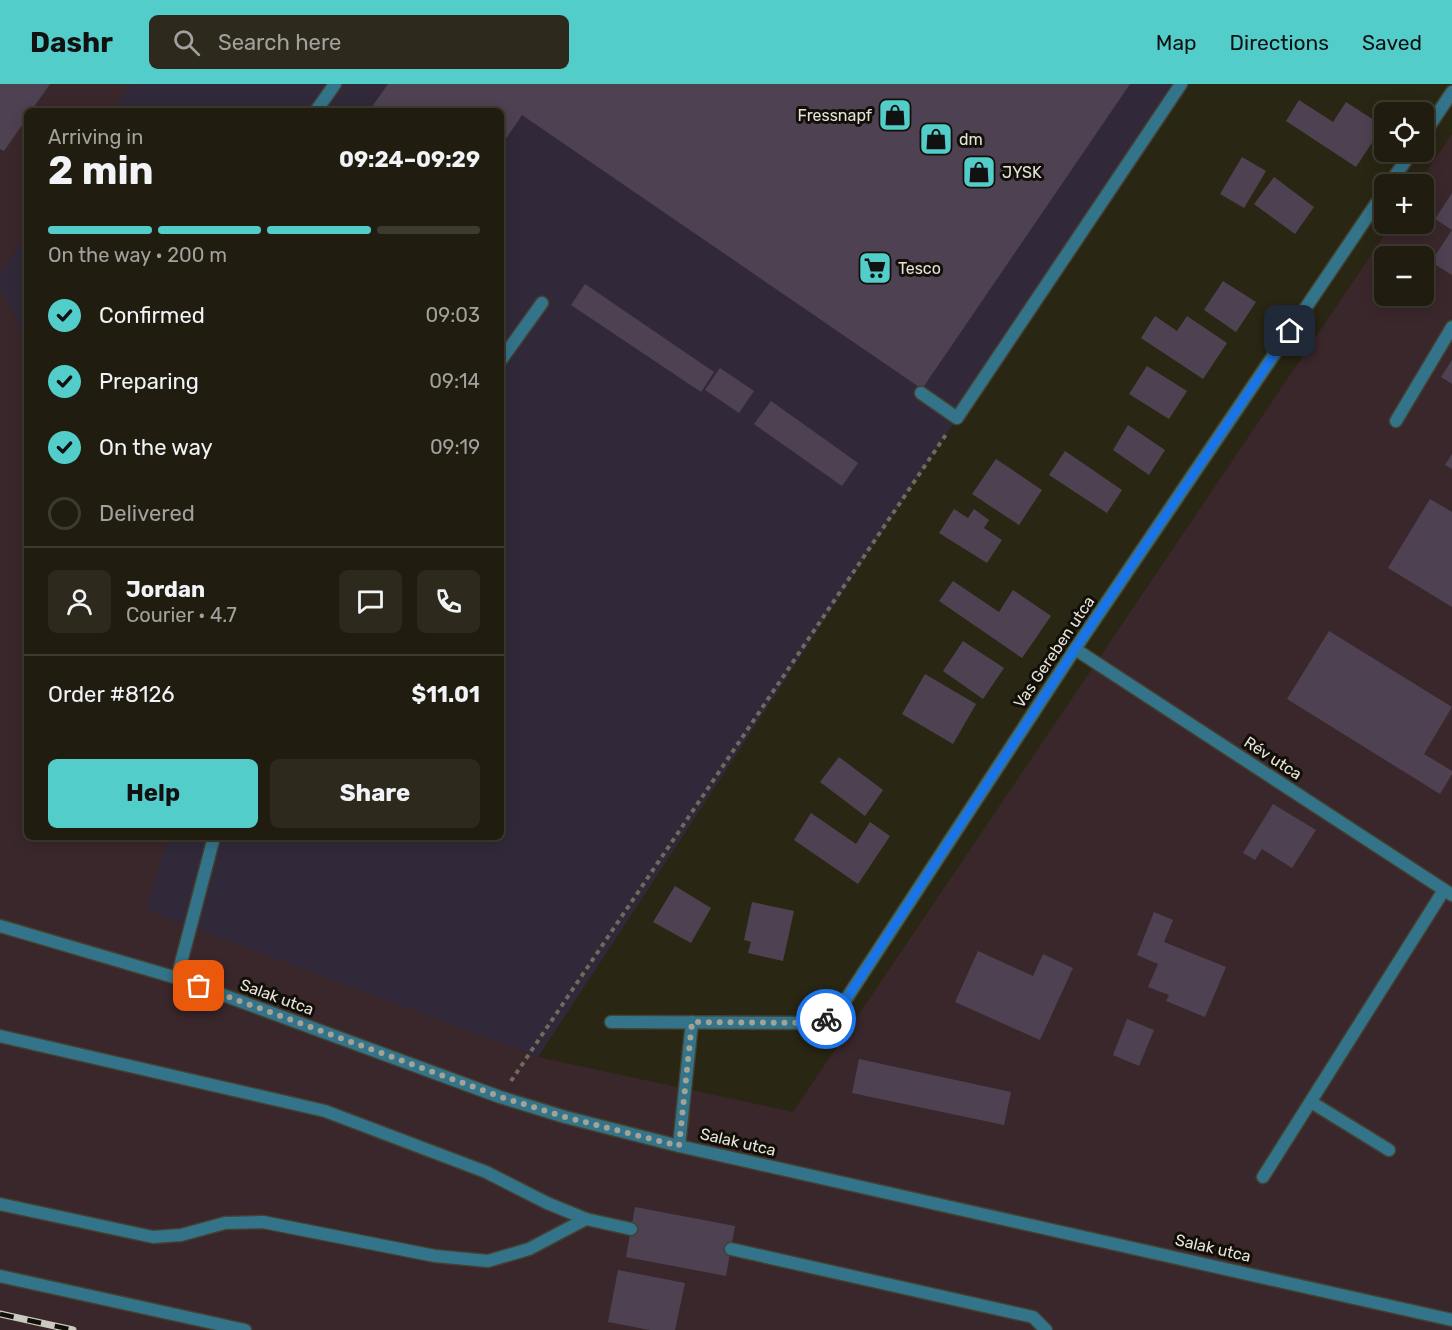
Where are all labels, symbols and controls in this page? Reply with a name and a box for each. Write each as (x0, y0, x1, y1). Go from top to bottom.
search box (149, 15, 569, 69)
text: Dashr (30, 26, 113, 59)
icon: search (170, 26, 203, 59)
text: Search here (218, 29, 341, 56)
text: Map (1156, 30, 1197, 55)
text: Directions (1230, 30, 1329, 55)
text: Saved (1362, 30, 1422, 55)
shop icon: Fressnapf (877, 97, 913, 133)
map controls (1374, 102, 1434, 306)
button: locate (1374, 102, 1434, 162)
place label: Fressnapf (798, 106, 873, 125)
shop icon: dm (918, 121, 954, 157)
text: Arriving in (48, 125, 143, 149)
place label: dm (959, 130, 983, 149)
text: 09:24–09:29 (339, 146, 480, 173)
text: 2 min (48, 148, 154, 194)
shop icon: JYSK (961, 154, 997, 190)
place label: JYSK (1002, 163, 1042, 182)
button: + (1374, 174, 1434, 234)
text: On the way · 200 m (48, 243, 227, 267)
button: − (1374, 246, 1434, 306)
supermarket icon: Tesco (857, 250, 893, 286)
place label: Tesco (898, 259, 941, 278)
icon: check (48, 299, 81, 332)
text: Confirmed (99, 302, 205, 329)
text: 09:03 (426, 303, 480, 327)
pin (1264, 305, 1315, 356)
icon: home (1273, 314, 1306, 347)
icon: check (48, 365, 81, 398)
text: Preparing (99, 368, 199, 395)
text: 09:14 (429, 369, 480, 393)
icon: check (48, 431, 81, 464)
text: On the way (99, 434, 213, 461)
text: 09:19 (430, 435, 480, 459)
text: Delivered (99, 500, 195, 527)
button: person (48, 570, 111, 633)
button: chat (339, 570, 402, 633)
button: phone (417, 570, 480, 633)
text: Jordan (126, 576, 205, 603)
street label: Vas Gereben utca (1010, 592, 1098, 712)
text: Courier · 4.7 (126, 603, 237, 627)
text: Order #8126 (48, 681, 175, 708)
text: $11.01 (411, 681, 480, 708)
street label: Rév utca (1241, 732, 1305, 784)
button: Help (48, 759, 258, 828)
button: Share (270, 759, 480, 828)
pin (173, 960, 224, 1011)
icon: bag (182, 969, 215, 1002)
street label: Salak utca (238, 975, 316, 1019)
courier (796, 989, 856, 1049)
icon: bike (810, 1003, 843, 1036)
street label: Salak utca (698, 1124, 778, 1160)
street label: Salak utca (1173, 1230, 1253, 1266)

